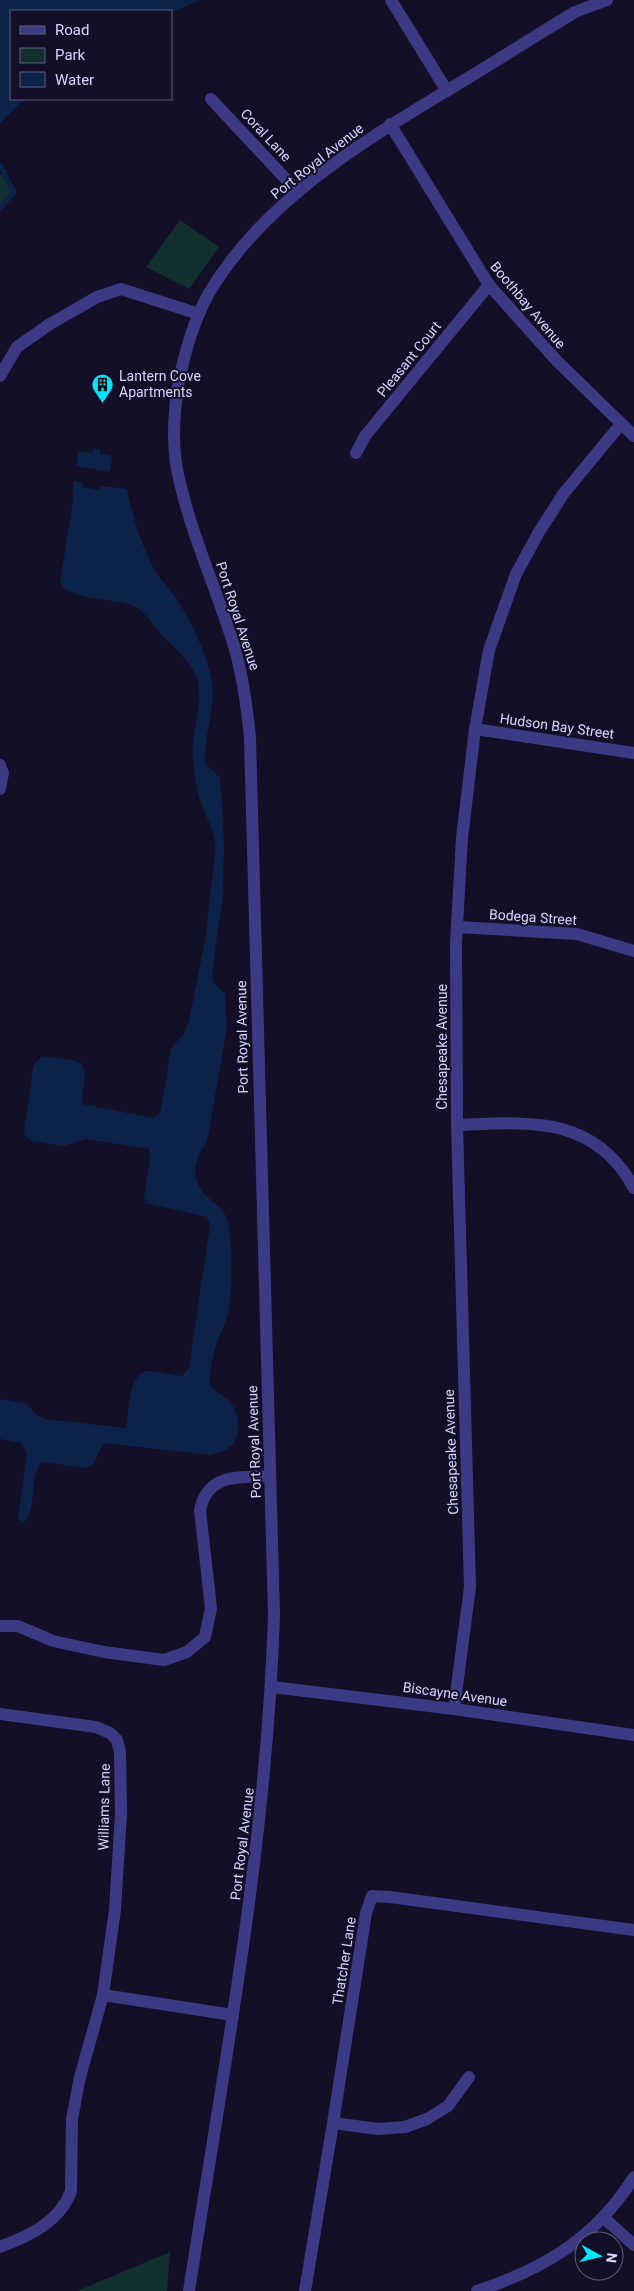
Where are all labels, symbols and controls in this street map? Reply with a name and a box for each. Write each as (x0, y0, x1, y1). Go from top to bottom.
legend (10, 10, 172, 100)
text: Road (55, 21, 89, 39)
text: Park (55, 46, 86, 64)
text: Water (55, 71, 94, 89)
street label: Coral Lane (238, 105, 294, 165)
street label: Port Royal Avenue (267, 120, 367, 202)
street label: Boothbay Avenue (487, 258, 569, 352)
street label: Pleasant Court (374, 318, 445, 400)
place label: Lantern Cove Apartments (119, 368, 201, 400)
building icon: Lantern Cove Apartments (91, 372, 115, 403)
street label: Port Royal Avenue (213, 560, 263, 672)
street label: Hudson Bay Street (499, 710, 616, 742)
street label: Bodega Street (489, 906, 578, 928)
street label: Port Royal Avenue (233, 980, 251, 1094)
street label: Chesapeake Avenue (434, 984, 450, 1110)
street label: Port Royal Avenue (244, 1385, 264, 1499)
street label: Chesapeake Avenue (441, 1389, 461, 1515)
street label: Biscayne Avenue (402, 1679, 508, 1709)
street label: Williams Lane (95, 1763, 113, 1851)
street label: Port Royal Avenue (227, 1787, 257, 1901)
street label: Thatcher Lane (329, 1916, 359, 2006)
north arrow (574, 2231, 624, 2281)
text: N (603, 2252, 620, 2264)

